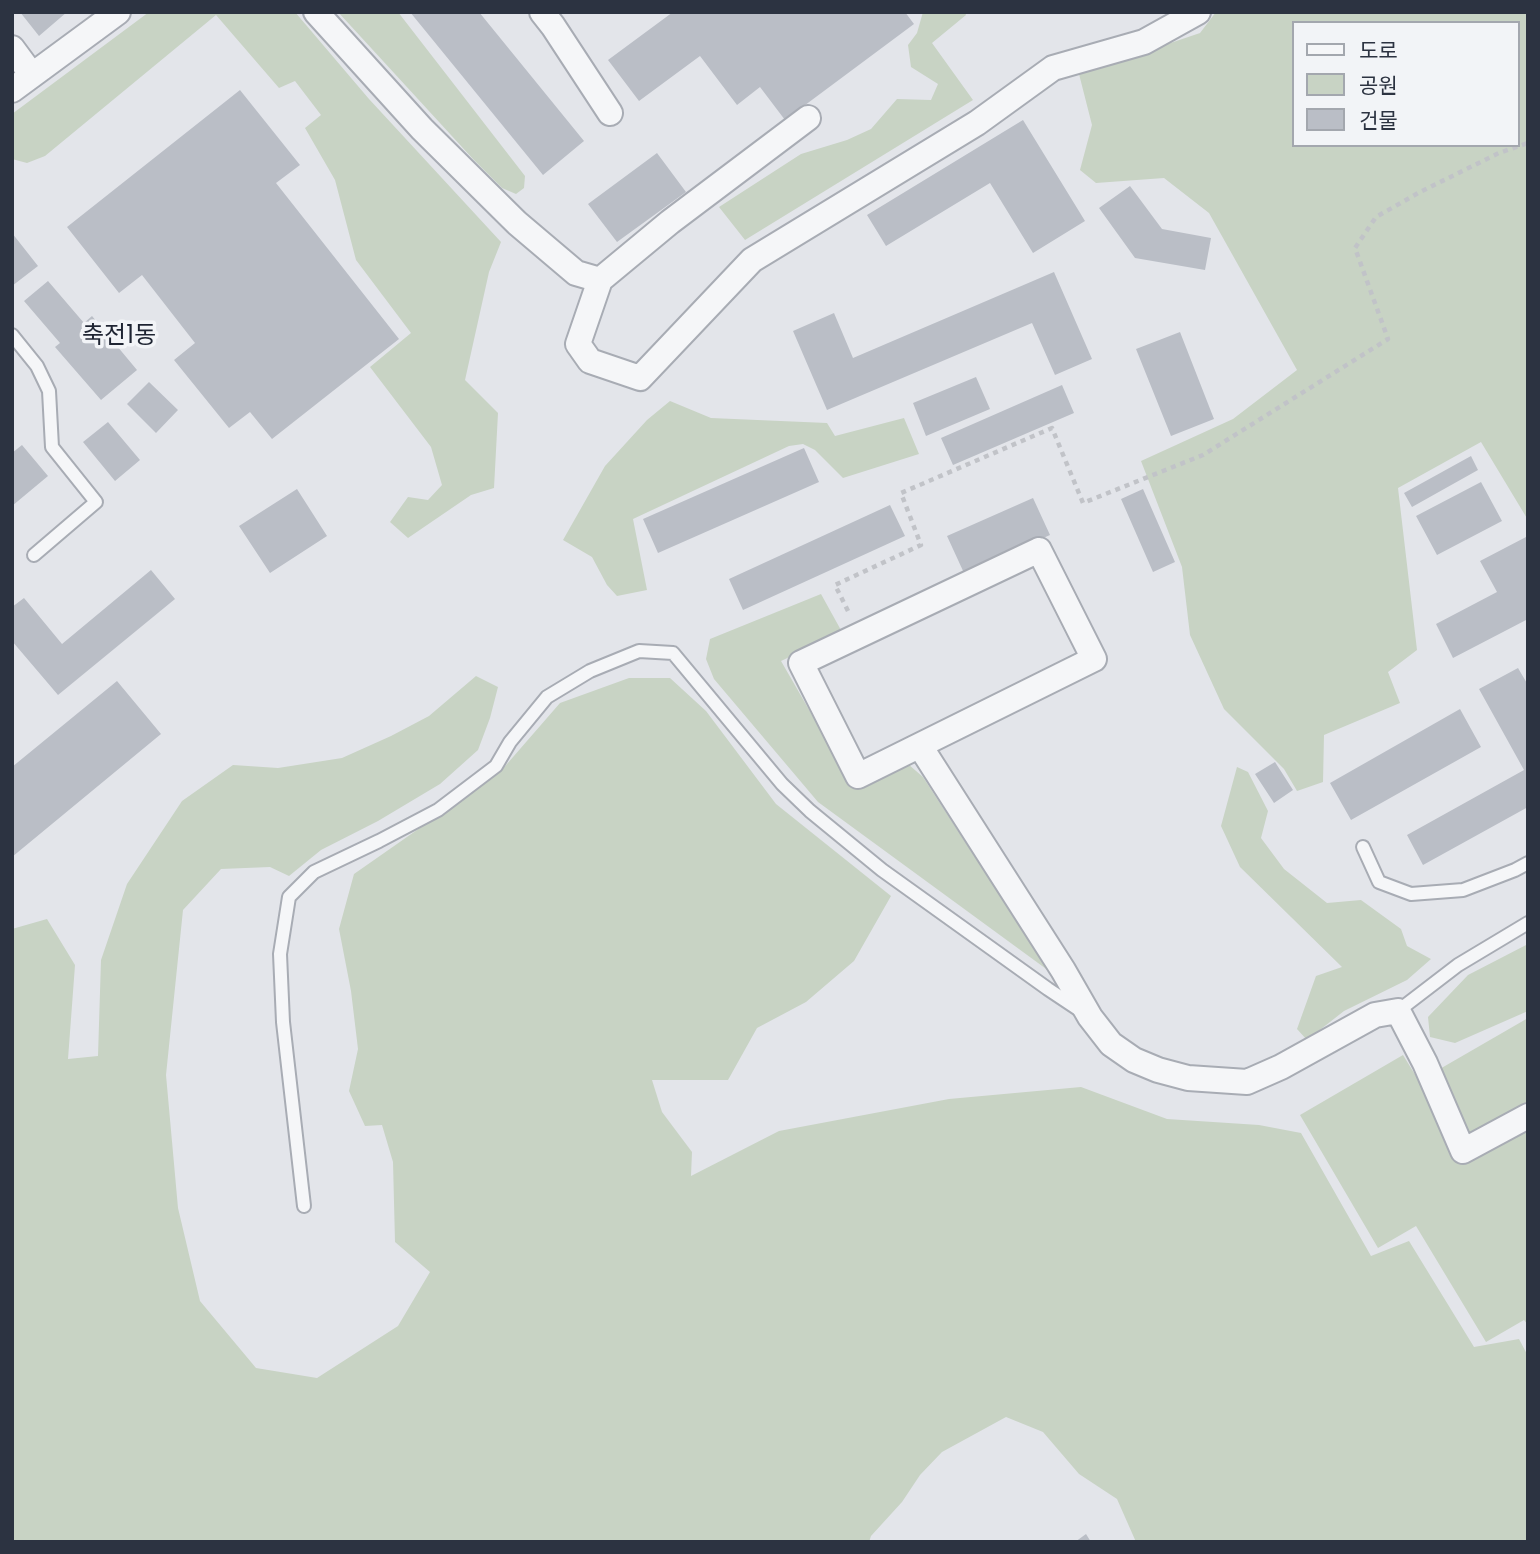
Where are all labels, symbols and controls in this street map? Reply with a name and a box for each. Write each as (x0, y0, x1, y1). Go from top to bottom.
legend (1292, 21, 1519, 147)
text: 도로 (1359, 36, 1398, 65)
text: 공원 (1359, 71, 1398, 100)
text: 건물 (1359, 106, 1398, 135)
district label: 축전1동 (82, 323, 156, 351)

